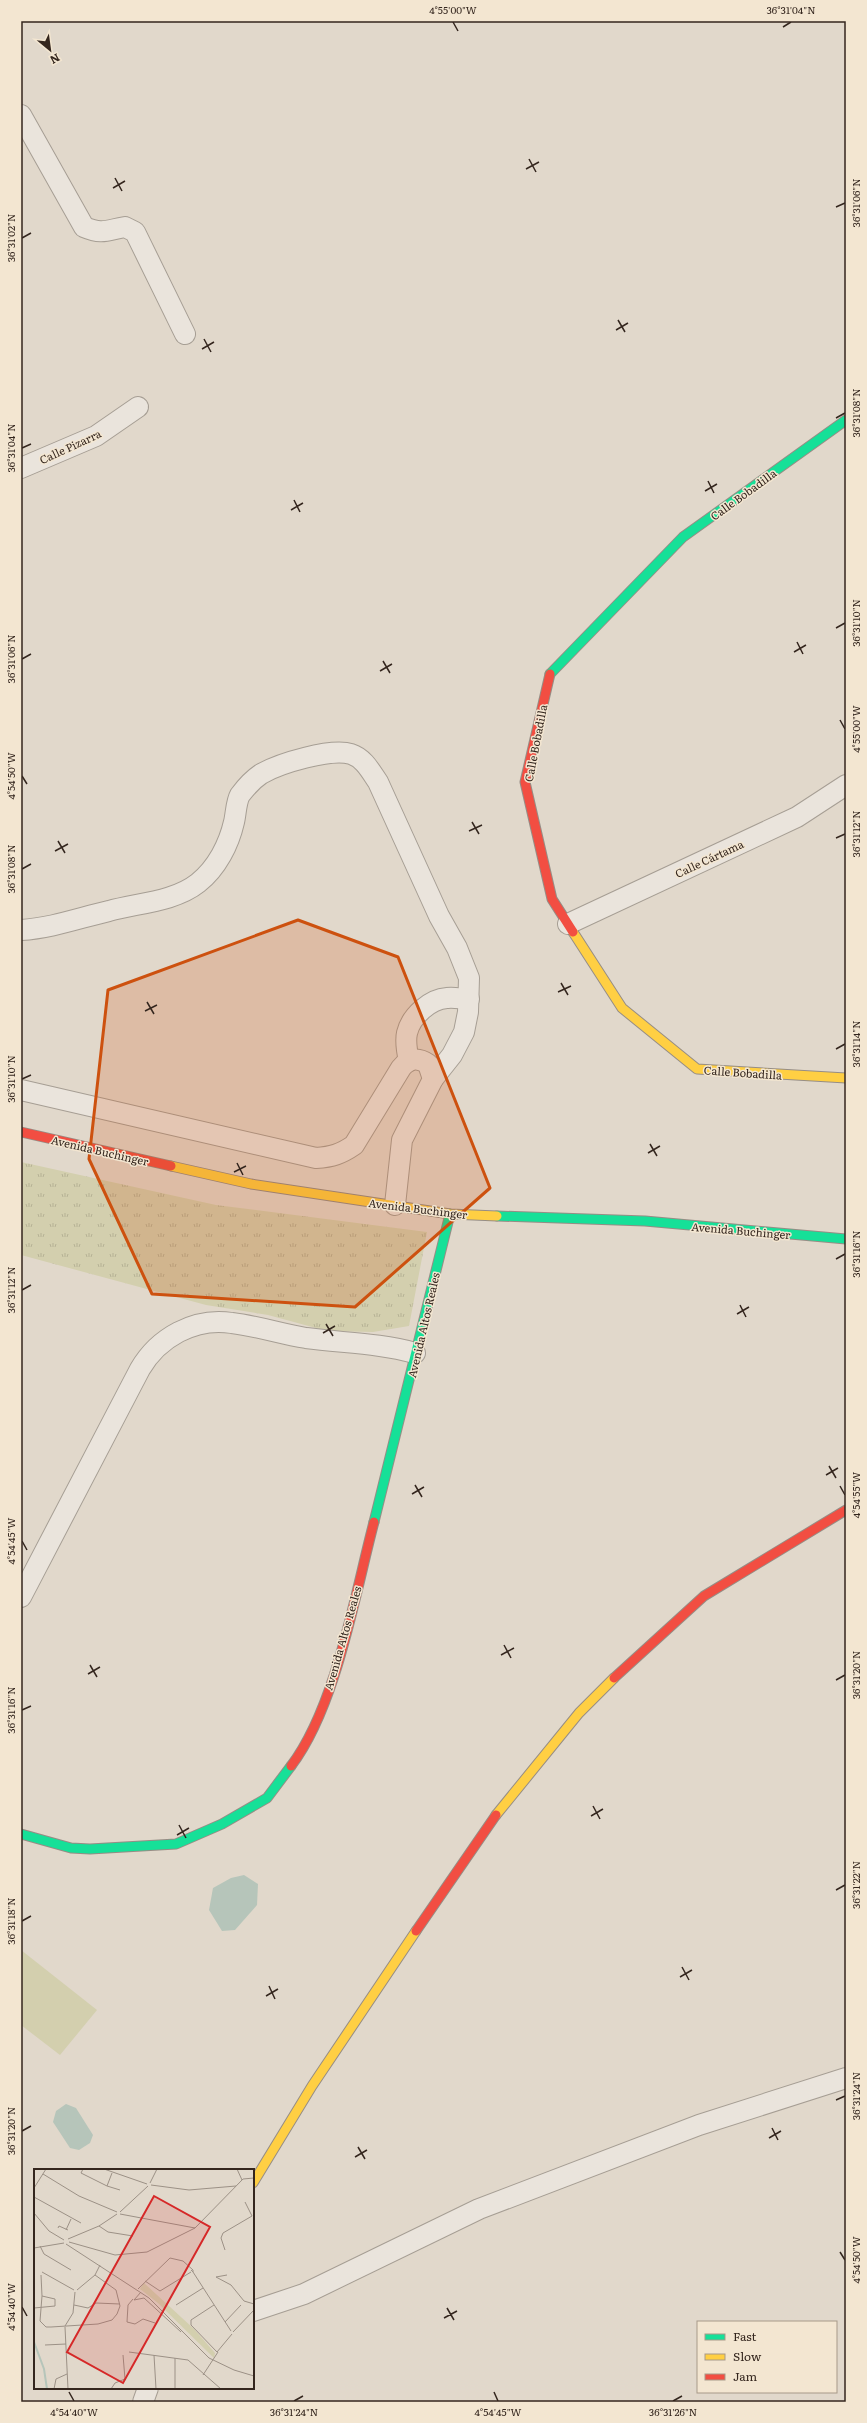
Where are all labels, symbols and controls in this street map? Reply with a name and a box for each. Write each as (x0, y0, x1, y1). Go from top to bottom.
text: 4°55'00"W (429, 2, 477, 17)
text: 36°31'04"N (766, 2, 816, 17)
north arrow (30, 30, 70, 70)
text: N (47, 50, 63, 69)
text: 36°31'06"N (848, 179, 863, 227)
text: 36°31'02"N (3, 214, 18, 262)
text: 36°31'08"N (848, 388, 863, 438)
text: 36°31'04"N (3, 423, 18, 473)
street label: Calle Pizarra (36, 425, 104, 467)
street label: Calle Bobadilla (707, 464, 779, 523)
text: 36°31'10"N (848, 599, 863, 647)
text: 36°31'06"N (3, 635, 18, 683)
street label: Calle Bobadilla (520, 703, 550, 783)
text: 4°55'00"W (848, 705, 863, 753)
text: 4°54'50"W (3, 752, 18, 800)
text: 36°31'12"N (848, 811, 863, 857)
street label: Calle Cártama (672, 835, 746, 881)
text: 36°31'08"N (3, 844, 18, 894)
text: 36°31'14"N (848, 1020, 863, 1068)
text: 36°31'10"N (3, 1055, 18, 1103)
street label: Calle Bobadilla (703, 1061, 783, 1083)
street label: Avenida Buchinger (50, 1131, 151, 1169)
street label: Avenida Buchinger (368, 1194, 469, 1222)
street label: Avenida Buchinger (691, 1218, 792, 1242)
text: 36°31'16"N (848, 1230, 863, 1278)
text: 36°31'12"N (3, 1267, 18, 1313)
street label: Avenida Altos Reales (403, 1271, 443, 1379)
text: 4°54'55"W (848, 1472, 863, 1518)
text: 4°54'45"W (3, 1517, 18, 1564)
street label: Avenida Altos Reales (319, 1584, 365, 1692)
text: 36°31'20"N (848, 1651, 863, 1699)
text: 36°31'16"N (3, 1686, 18, 1734)
text: 36°31'22"N (848, 1861, 863, 1909)
text: 36°31'18"N (3, 1897, 18, 1945)
text: 36°31'24"N (848, 2072, 863, 2120)
text: 36°31'20"N (3, 2107, 18, 2155)
inset map (34, 2169, 254, 2389)
text: 4°54'50"W (848, 2236, 863, 2284)
text: 4°54'40"W (3, 2283, 18, 2331)
legend (697, 2321, 837, 2393)
text: Fast (733, 2327, 757, 2345)
text: Slow (733, 2347, 762, 2365)
text: Jam (733, 2367, 758, 2385)
text: 4°54'40"W (50, 2404, 98, 2419)
text: 36°31'24"N (270, 2404, 318, 2419)
text: 4°54'45"W (475, 2404, 522, 2419)
text: 36°31'26"N (649, 2404, 697, 2419)

